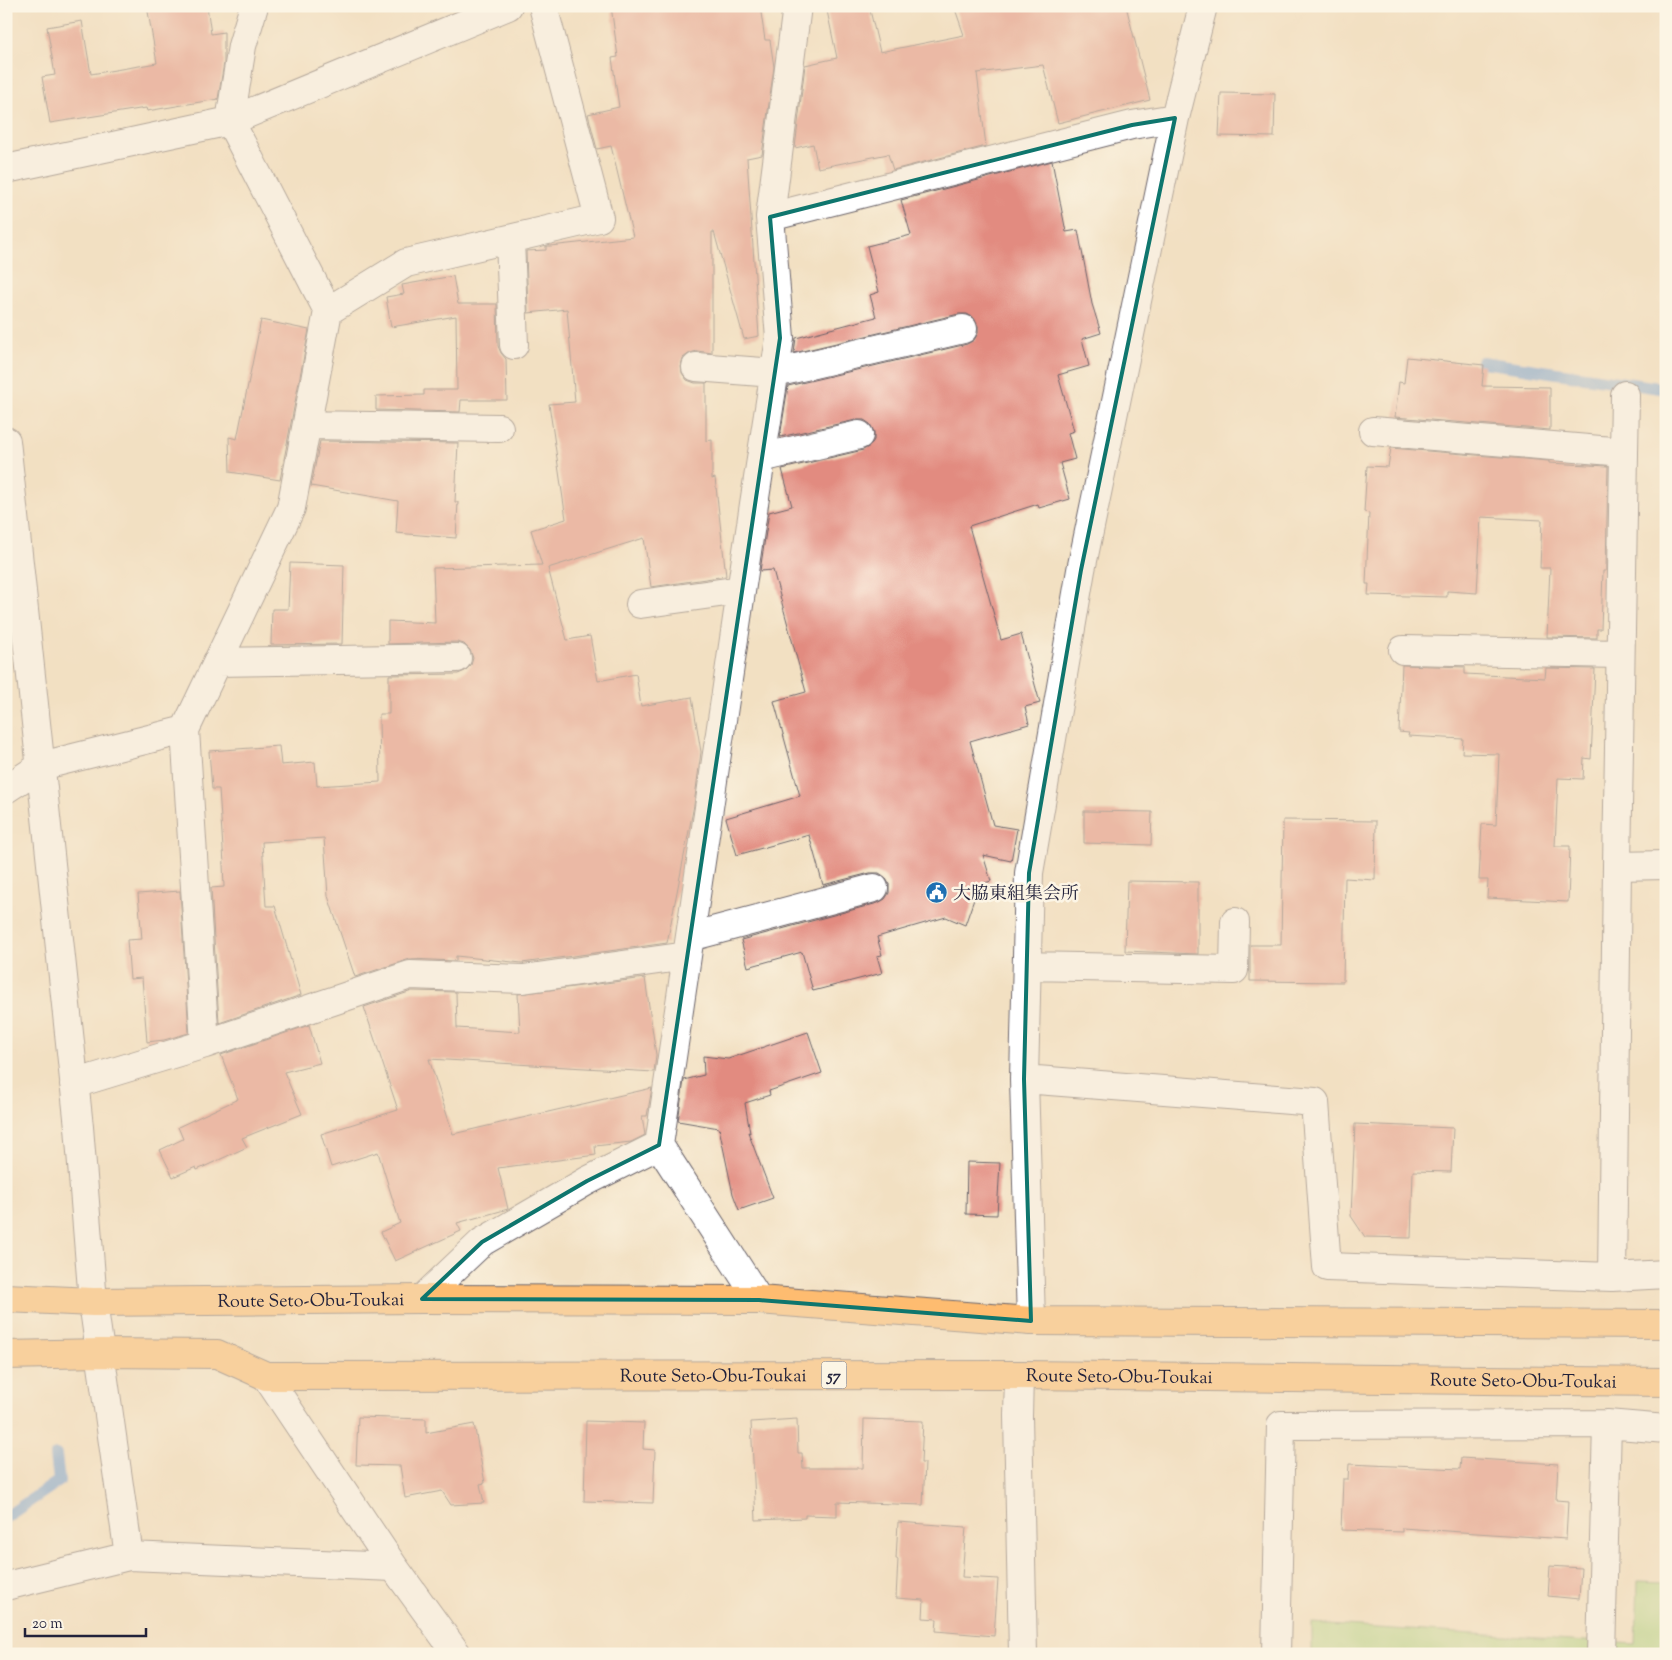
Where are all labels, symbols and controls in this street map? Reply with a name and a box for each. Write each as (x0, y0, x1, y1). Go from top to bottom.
public building icon: 大脇東組集会所 (925, 881, 949, 905)
place label: 大脇東組集会所 (953, 882, 1079, 908)
street label: Route Seto-Obu-Toukai (217, 1288, 404, 1316)
road number: 57 (822, 1362, 846, 1388)
street label: Route Seto-Obu-Toukai (620, 1364, 807, 1391)
street label: Route Seto-Obu-Toukai (1026, 1364, 1213, 1392)
street label: Route Seto-Obu-Toukai (1430, 1368, 1617, 1396)
scale bar (25, 1605, 146, 1637)
text: 20 m (32, 1614, 63, 1635)

